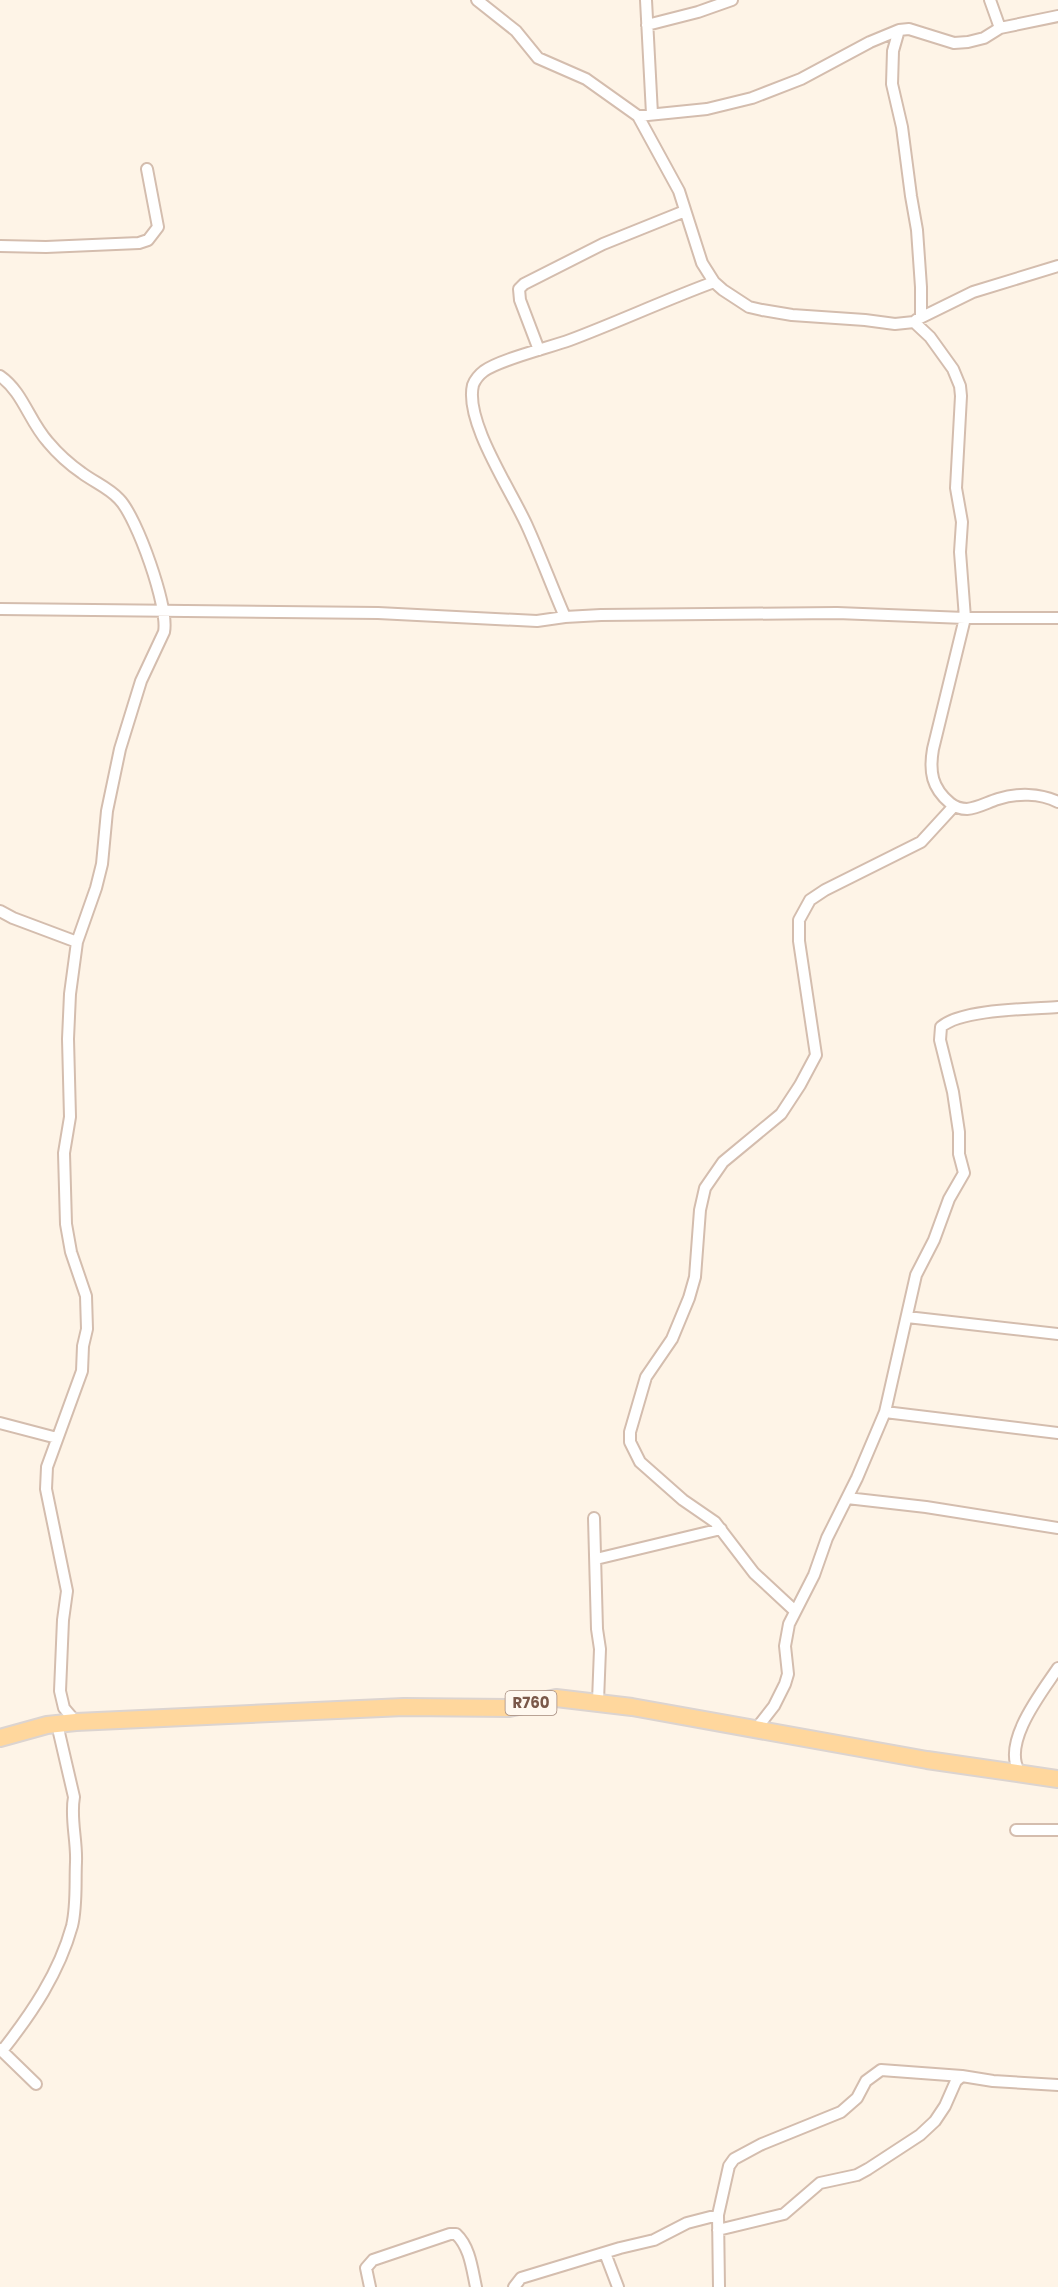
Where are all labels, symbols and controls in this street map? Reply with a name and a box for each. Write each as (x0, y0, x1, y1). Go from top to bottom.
road number: R760 (506, 1691, 556, 1715)

